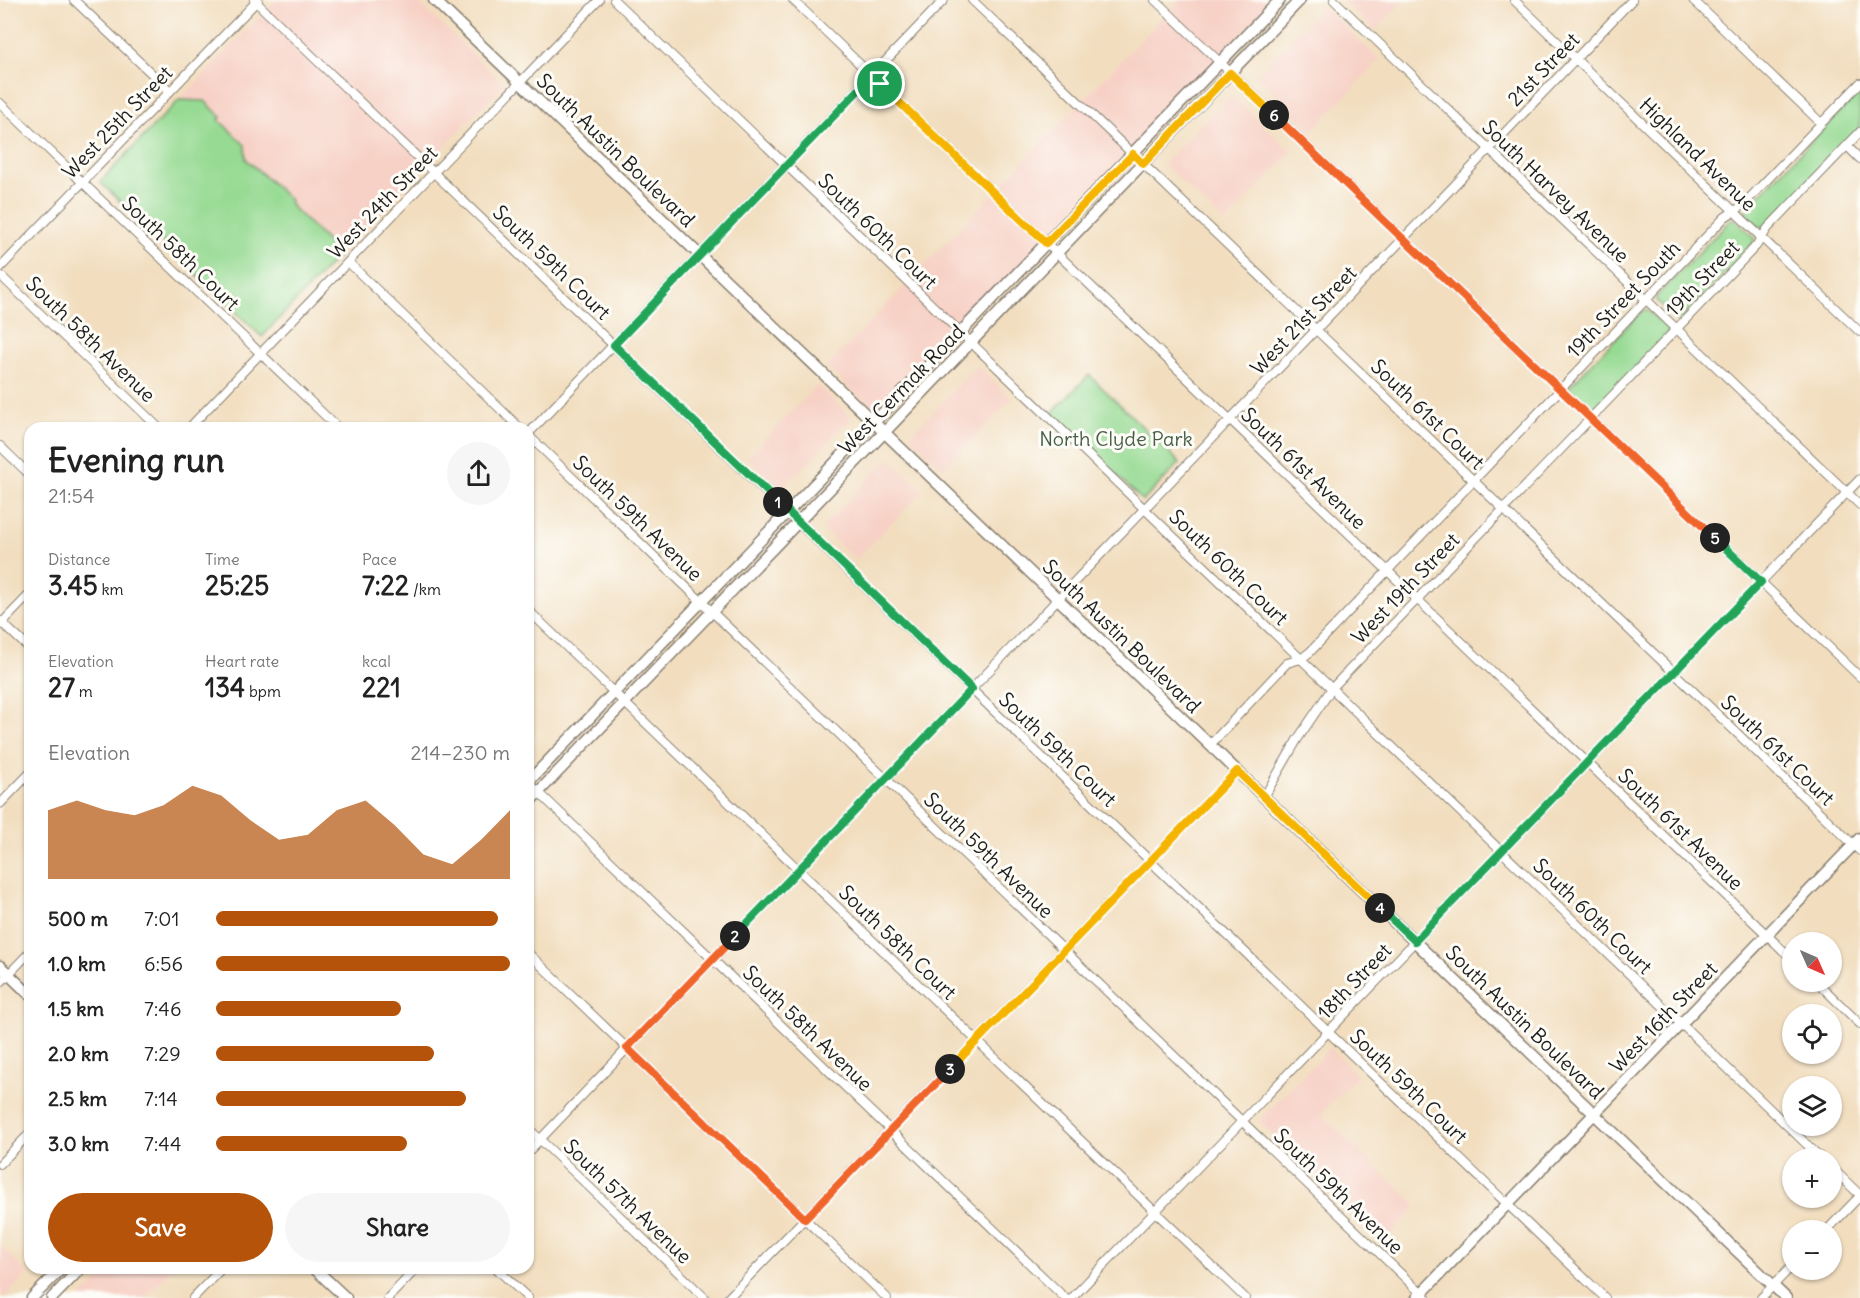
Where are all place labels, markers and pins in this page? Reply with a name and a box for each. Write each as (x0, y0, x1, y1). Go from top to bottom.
pin (854, 58, 905, 109)
pin: 6 (1259, 100, 1289, 130)
pin: 1 (763, 487, 793, 517)
pin: 5 (1700, 523, 1730, 553)
pin: 4 (1365, 893, 1395, 923)
pin: 2 (720, 921, 750, 951)
pin: 3 (935, 1054, 965, 1084)

